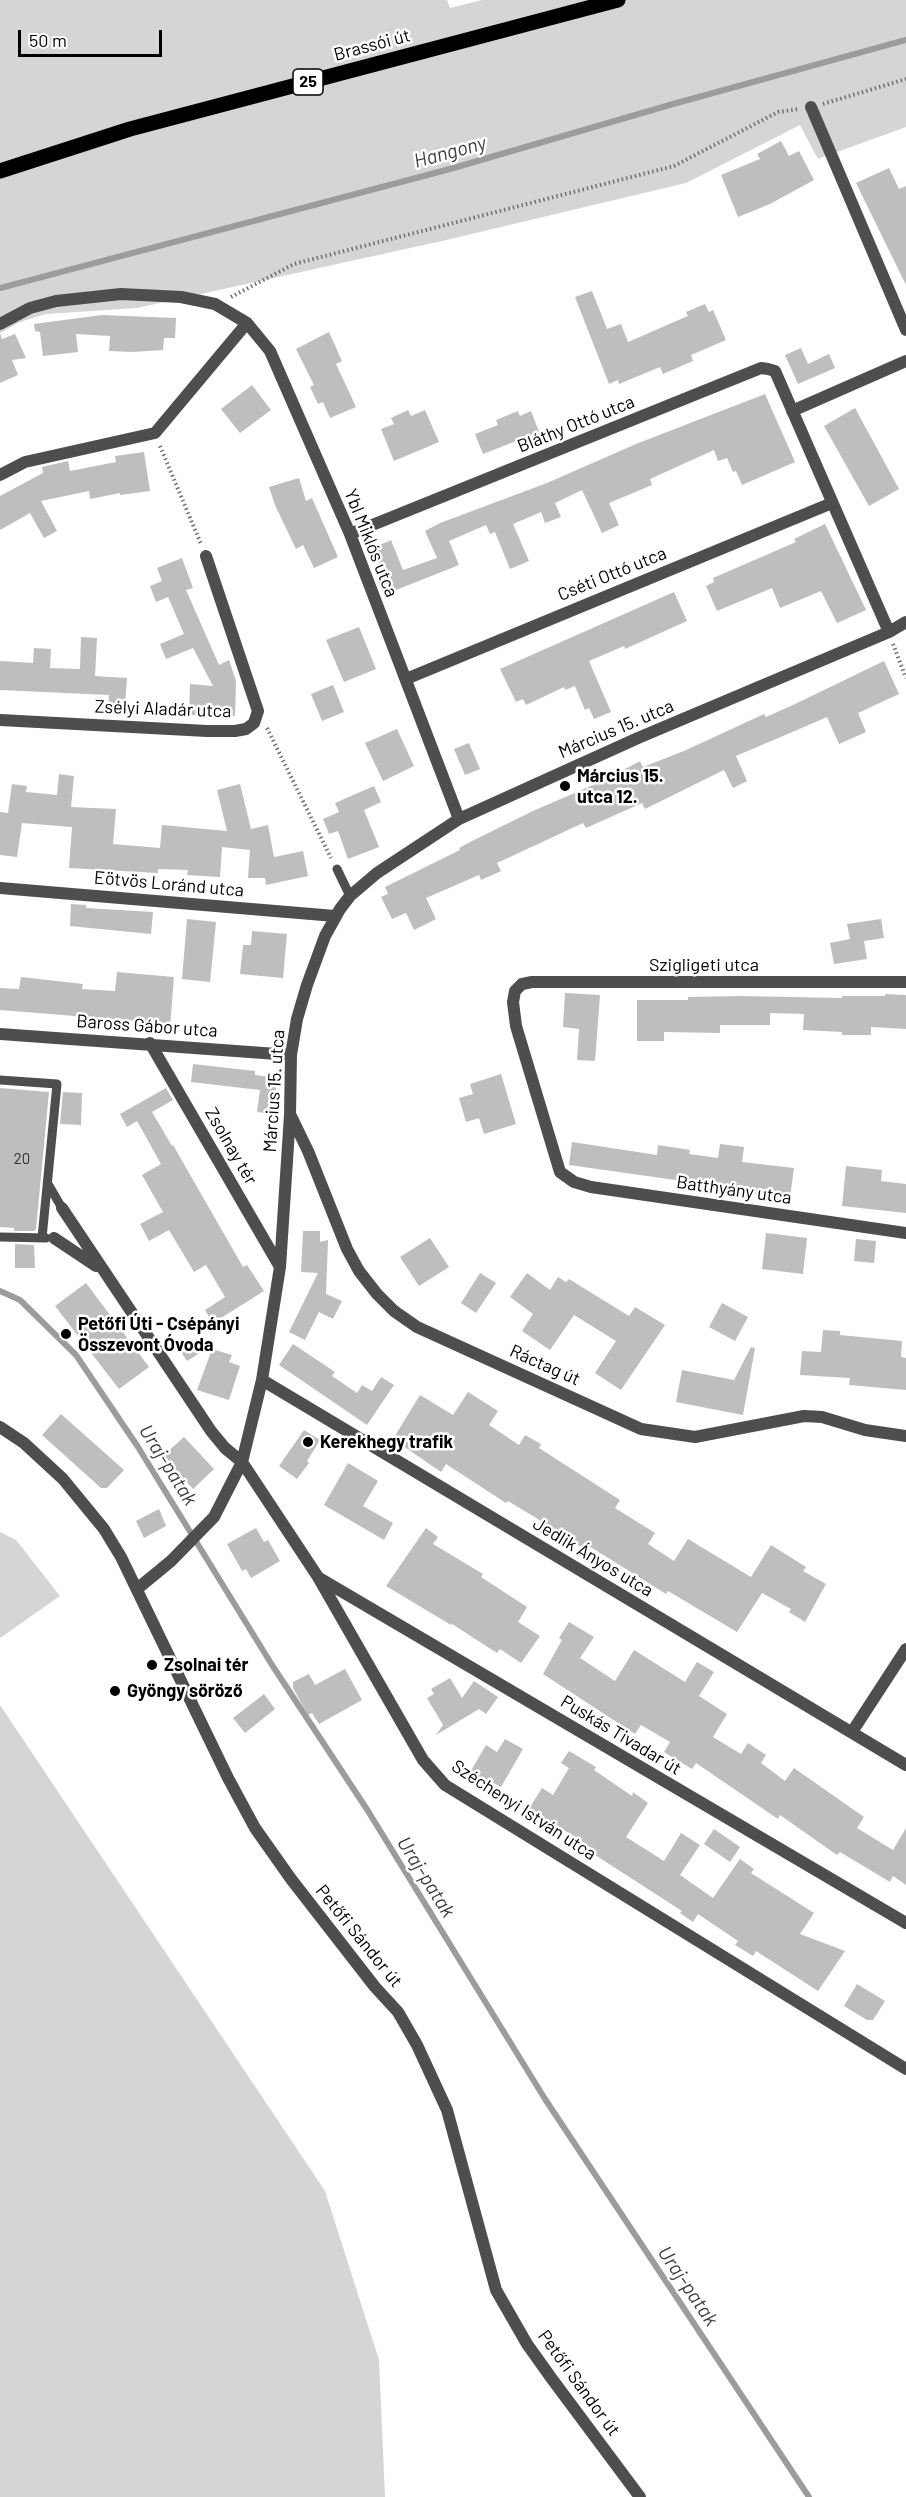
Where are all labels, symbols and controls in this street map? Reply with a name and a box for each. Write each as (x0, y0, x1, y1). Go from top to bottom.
scale bar (21, 18, 165, 56)
street label: Brassói út (331, 24, 413, 66)
text: 50 m (29, 29, 67, 51)
road number: 25 (293, 69, 323, 95)
water label: Hangony (411, 131, 489, 173)
street label: Bláthy Ottó utca (514, 391, 638, 457)
street label: Ybl Miklós utca (339, 486, 403, 600)
street label: Cséti Ottó utca (554, 542, 670, 606)
street label: Március 15. utca (555, 695, 677, 763)
street label: Zsélyi Aladár utca (94, 696, 232, 722)
place label: Március 15. utca 12. (577, 765, 664, 808)
marker: Március 15. utca 12. (558, 779, 572, 793)
street label: Eötvös Loránd utca (93, 867, 245, 901)
street label: Szigligeti utca (649, 954, 759, 976)
street label: Baross Gábor utca (76, 1010, 218, 1042)
street label: Március 15. utca (259, 1029, 289, 1153)
street label: Zsolnay tér (200, 1104, 262, 1188)
house number: 20 (14, 1150, 30, 1168)
street label: Batthyány utca (675, 1171, 793, 1209)
place label: Petőfi Úti - Csépányi Összevont Óvoda (78, 1313, 239, 1356)
marker: Petőfi Úti - Csépányi Összevont Óvoda (59, 1327, 73, 1341)
street label: Ráctag út (507, 1340, 583, 1390)
water label: Uraj-patak (134, 1420, 202, 1510)
place label: Kerekhegy trafik (320, 1431, 453, 1453)
marker: Kerekhegy trafik (301, 1435, 315, 1449)
street label: Jedlik Ányos utca (529, 1513, 657, 1601)
place label: Zsolnai tér (164, 1654, 248, 1676)
marker: Zsolnai tér (145, 1658, 159, 1672)
place label: Gyöngy söröző (127, 1680, 243, 1702)
marker: Gyöngy söröző (108, 1684, 122, 1698)
street label: Puskás Tivadar út (557, 1691, 685, 1779)
street label: Széchenyi István utca (448, 1755, 600, 1865)
water label: Uraj-patak (392, 1832, 460, 1922)
street label: Petőfi Sándor út (311, 1880, 407, 1992)
water label: Uraj-patak (653, 2242, 723, 2330)
street label: Petőfi Sándor út (533, 2326, 625, 2440)

